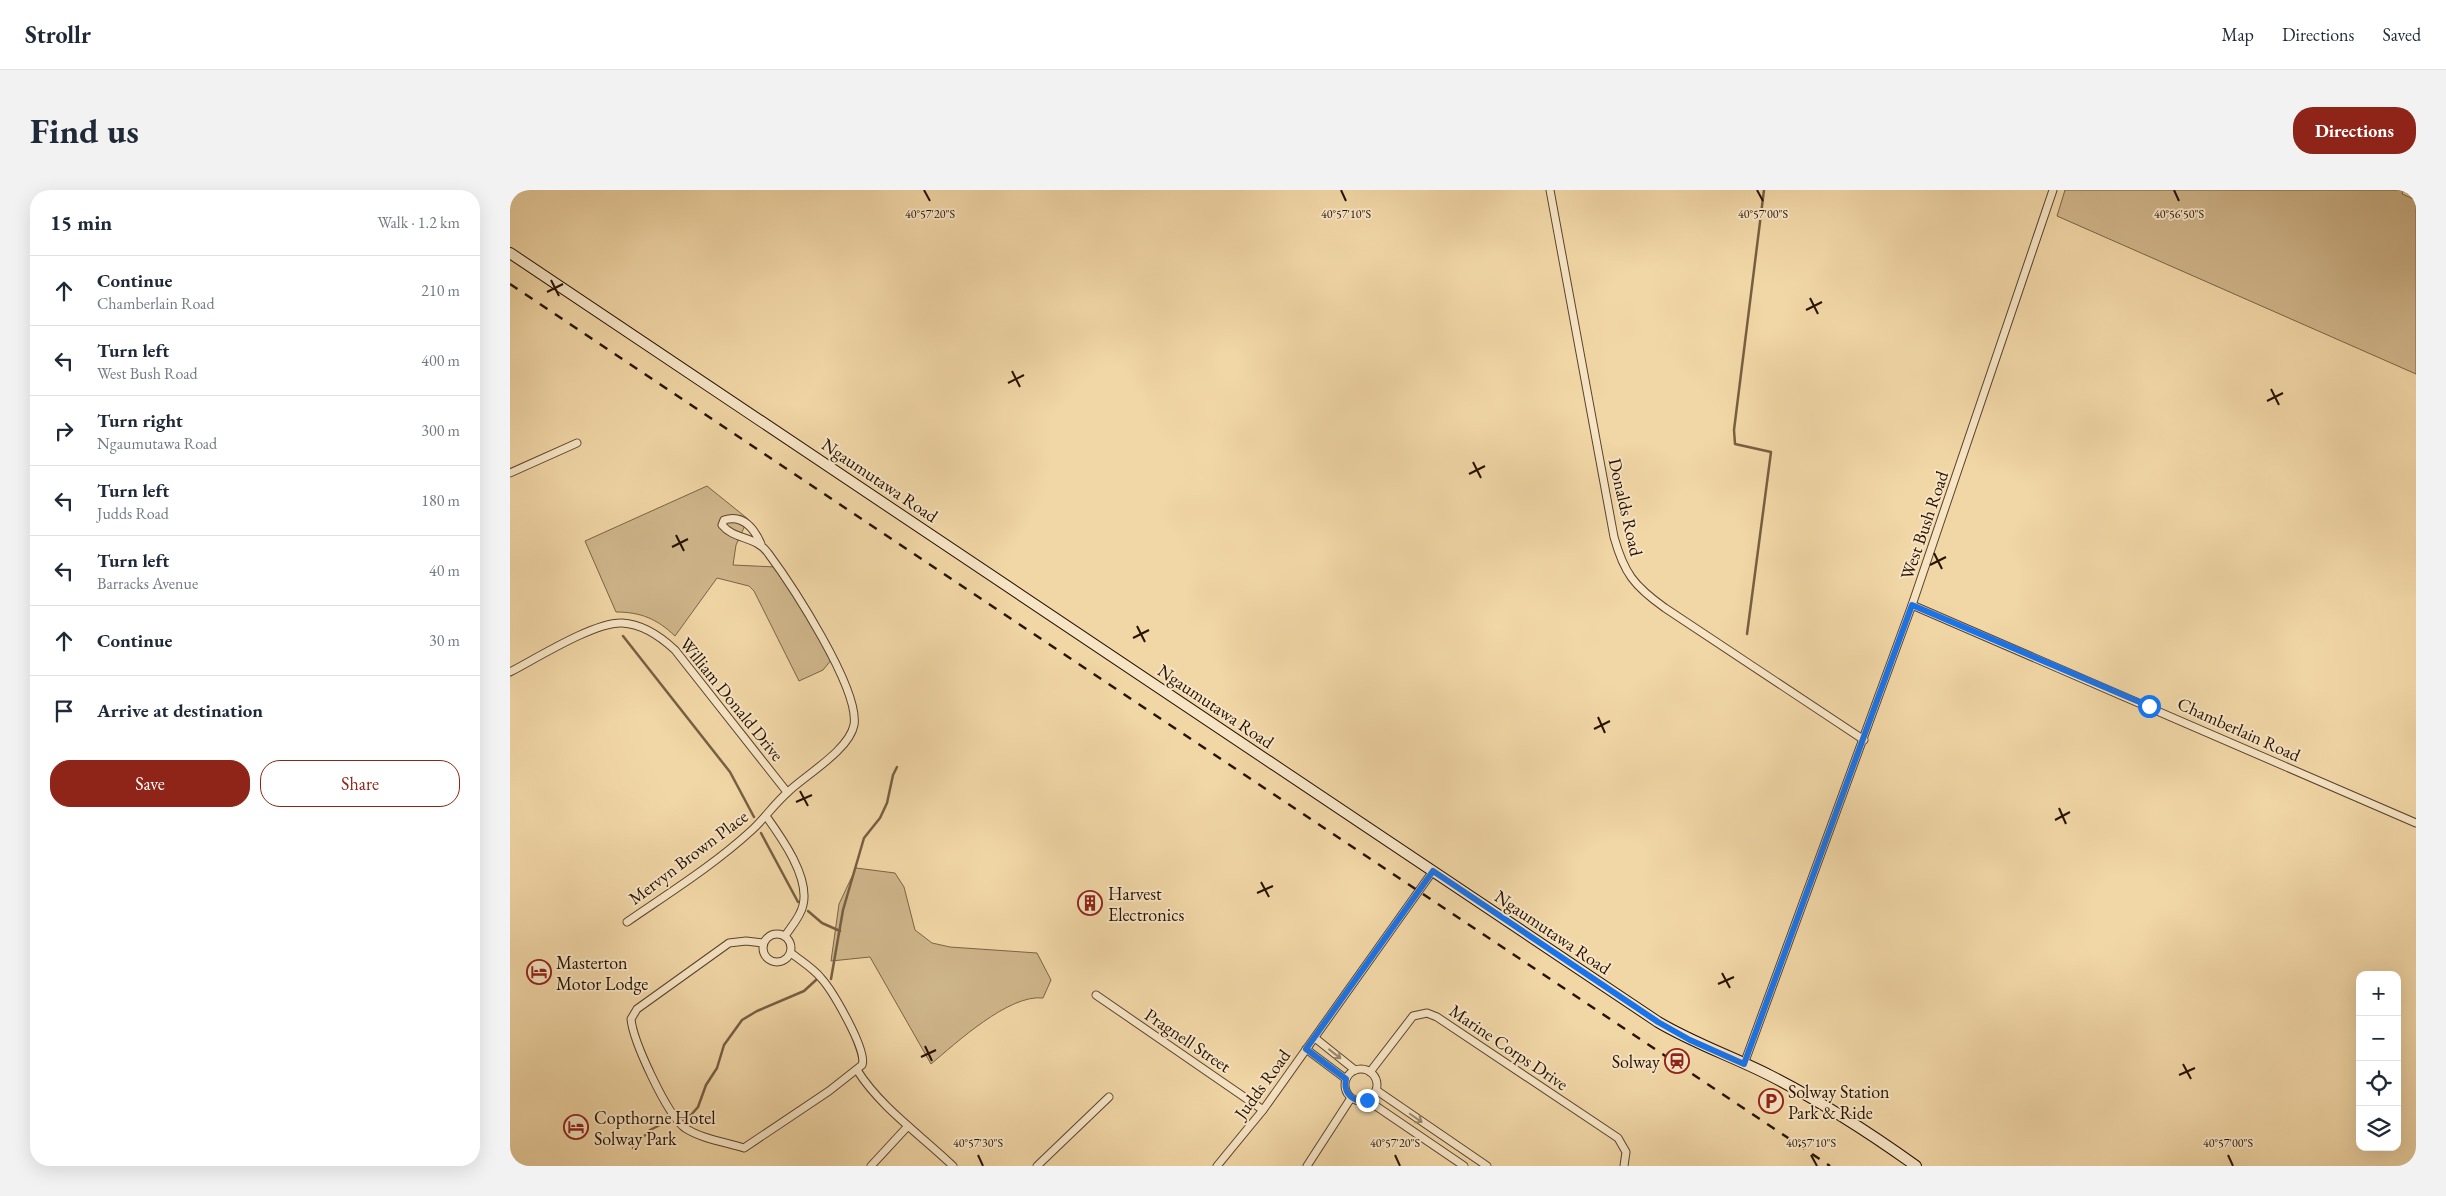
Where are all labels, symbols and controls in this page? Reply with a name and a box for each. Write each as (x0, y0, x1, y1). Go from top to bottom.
text: Strollr (25, 19, 91, 50)
text: Map (2222, 23, 2254, 46)
text: Directions (2282, 23, 2354, 46)
text: Saved (2382, 23, 2421, 46)
button: Directions (2293, 107, 2416, 154)
text: Find us (30, 108, 139, 153)
text: 40°57'20"S (905, 206, 955, 222)
text: 40°57'10"S (1321, 206, 1371, 222)
text: 40°57'00"S (1738, 206, 1788, 222)
text: 40°56'50"S (2154, 206, 2204, 222)
text: 15 min (50, 209, 112, 236)
text: Walk · 1.2 km (377, 212, 460, 233)
text: Continue (97, 268, 172, 293)
icon: ahead (50, 277, 78, 305)
text: 210 m (421, 280, 460, 301)
text: Chamberlain Road (97, 293, 215, 314)
text: Turn left (97, 338, 169, 363)
icon: left (50, 347, 78, 375)
text: 400 m (421, 350, 460, 371)
text: West Bush Road (97, 363, 198, 384)
text: Turn right (97, 408, 183, 433)
icon: right (50, 417, 78, 445)
text: 300 m (421, 420, 460, 441)
text: Ngaumutawa Road (97, 433, 217, 454)
street label: Ngaumutawa Road (818, 433, 943, 528)
street label: Donalds Road (1604, 456, 1649, 559)
street label: West Bush Road (1895, 467, 1954, 582)
text: Turn left (97, 478, 169, 503)
icon: left (50, 487, 78, 515)
text: 180 m (421, 490, 460, 511)
text: Judds Road (97, 503, 169, 524)
text: Turn left (97, 548, 169, 573)
icon: left (50, 557, 78, 585)
text: 40 m (429, 560, 460, 581)
text: Barracks Avenue (97, 573, 198, 594)
icon: ahead (50, 627, 78, 655)
text: Continue (97, 628, 172, 653)
text: 30 m (429, 630, 460, 651)
street label: William Donald Drive (675, 632, 789, 766)
street label: Ngaumutawa Road (1154, 659, 1279, 754)
street label: Chamberlain Road (2174, 692, 2305, 767)
route start (2138, 695, 2161, 718)
icon: arrive (50, 697, 78, 725)
text: Arrive at destination (97, 698, 263, 723)
button: Save (50, 760, 250, 807)
button: Share (260, 760, 460, 807)
street label: Mervyn Brown Place (624, 805, 752, 909)
place label: Harvest Electronics (1108, 882, 1184, 926)
street label: Ngaumutawa Road (1491, 885, 1616, 980)
building icon: Harvest Electronics (1077, 890, 1103, 916)
place label: Masterton Motor Lodge (556, 951, 648, 995)
hotel icon: Masterton Motor Lodge (526, 959, 552, 985)
map controls (2356, 971, 2401, 1151)
button: + (2356, 971, 2401, 1016)
street label: Marine Corps Drive (1445, 999, 1573, 1095)
street label: Pragnell Street (1140, 1003, 1236, 1077)
button: − (2356, 1016, 2401, 1061)
street label: Judds Road (1228, 1044, 1296, 1125)
station icon: Solway (1664, 1048, 1690, 1074)
one-way arrow (1328, 1049, 1342, 1059)
place label: Solway (1612, 1050, 1660, 1073)
button: locate (2356, 1061, 2401, 1106)
place label: Solway Station Park & Ride (1788, 1080, 1890, 1124)
parking icon: Solway Station Park & Ride (1758, 1088, 1784, 1114)
route end (1356, 1089, 1379, 1112)
place label: Copthorne Hotel Solway Park (594, 1106, 715, 1150)
button: layers (2356, 1106, 2401, 1151)
one-way arrow (1409, 1113, 1423, 1123)
hotel icon: Copthorne Hotel Solway Park (563, 1114, 589, 1140)
text: 40°57'30"S (953, 1135, 1003, 1151)
text: 40°57'20"S (1370, 1135, 1420, 1151)
text: 40°57'10"S (1786, 1135, 1836, 1151)
text: 40°57'00"S (2203, 1135, 2253, 1151)

